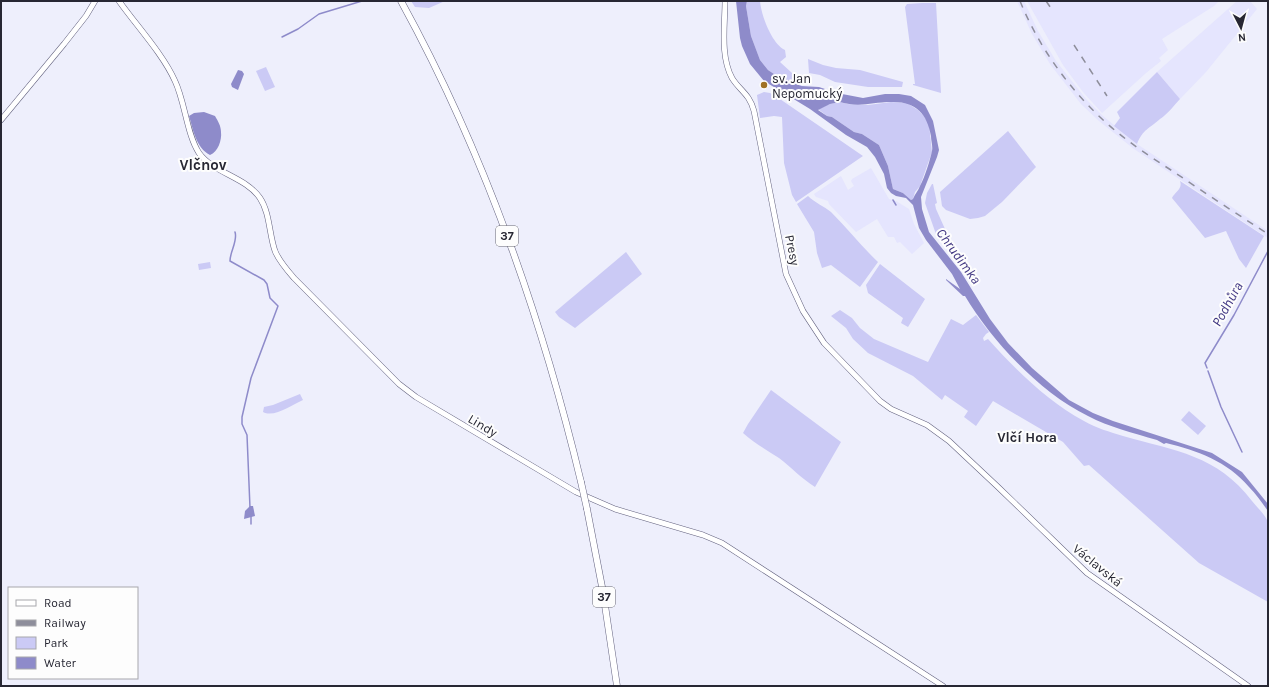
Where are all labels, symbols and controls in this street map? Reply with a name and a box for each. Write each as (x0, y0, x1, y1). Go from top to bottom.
north arrow (1221, 8, 1261, 48)
text: N (1237, 31, 1247, 44)
place label: sv. Jan Nepomucký (772, 71, 842, 101)
marker: sv. Jan Nepomucký (759, 80, 769, 90)
district label: Vlčnov (179, 156, 227, 174)
water label: Chrudimka (933, 225, 985, 288)
road number: 37 (496, 226, 518, 246)
street label: Presy (782, 233, 803, 267)
water label: Podhůra (1208, 279, 1247, 330)
street label: Lindy (465, 411, 500, 440)
district label: Vlčí Hora (997, 429, 1057, 446)
street label: Václavská (1070, 541, 1125, 590)
legend (8, 587, 138, 679)
road number: 37 (593, 587, 615, 607)
text: Road (44, 596, 72, 610)
text: Railway (44, 616, 86, 630)
text: Park (44, 636, 69, 650)
text: Water (44, 656, 77, 670)

